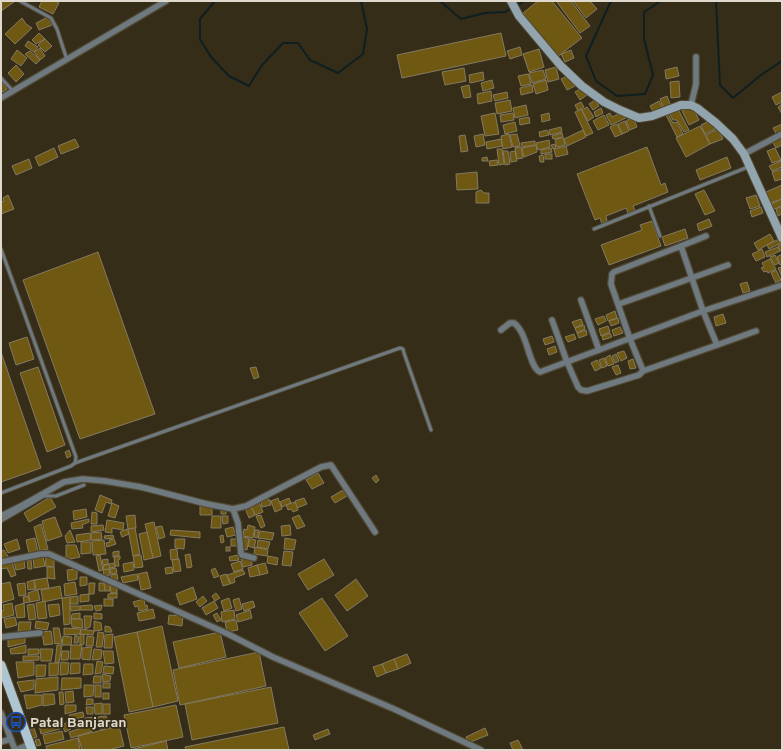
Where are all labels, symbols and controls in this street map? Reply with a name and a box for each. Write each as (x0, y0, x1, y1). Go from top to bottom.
bus stop icon: Patal Banjaran (5, 711, 27, 733)
place label: Patal Banjaran (30, 715, 127, 732)

